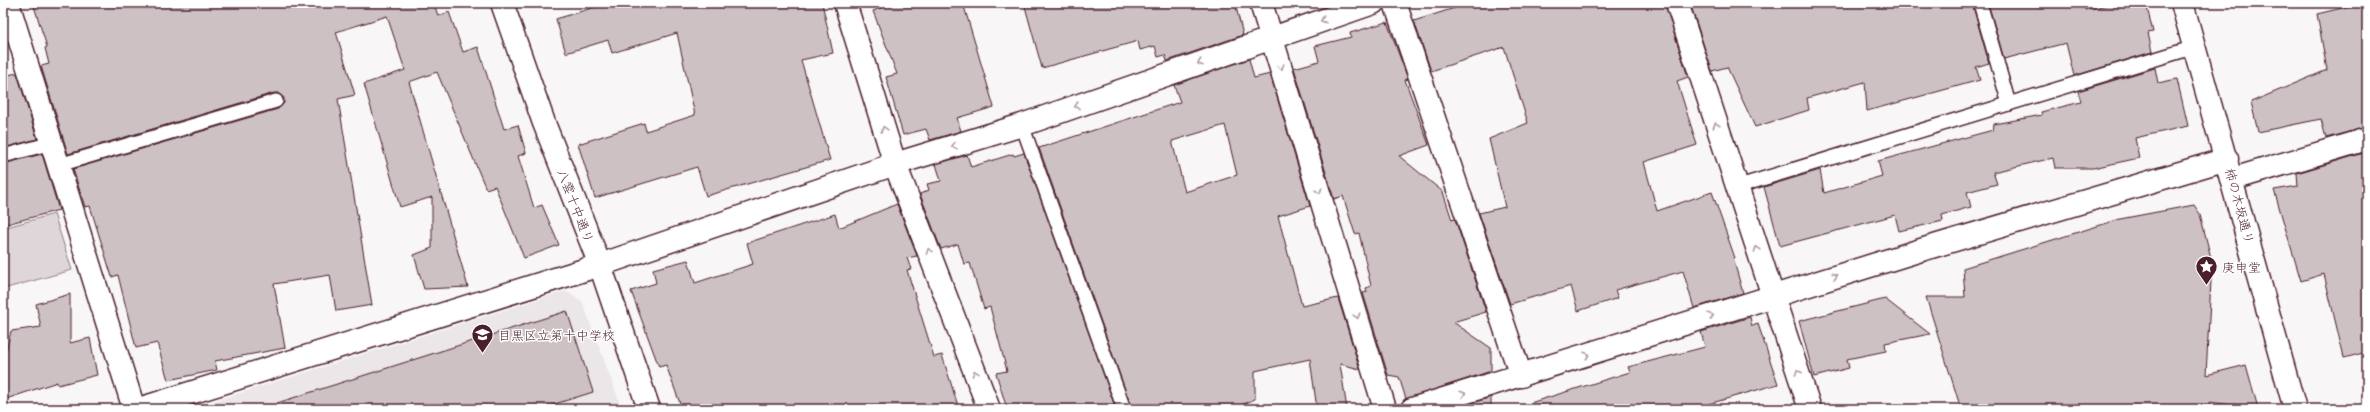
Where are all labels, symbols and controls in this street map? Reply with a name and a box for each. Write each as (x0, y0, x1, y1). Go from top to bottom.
one-way arrow (1320, 16, 1327, 24)
one-way arrow (1197, 58, 1204, 67)
one-way arrow (1276, 63, 1285, 70)
one-way arrow (1074, 101, 1081, 109)
one-way arrow (1712, 122, 1721, 129)
one-way arrow (880, 126, 889, 133)
one-way arrow (950, 141, 957, 150)
street label: 八雲十中通り (553, 167, 597, 246)
street label: 柿の木坂通り (2220, 167, 2257, 246)
one-way arrow (1314, 187, 1323, 194)
one-way arrow (1753, 245, 1761, 252)
one-way arrow (926, 247, 934, 254)
place icon: 庚申堂 (2193, 254, 2219, 287)
place label: 庚申堂 (2222, 260, 2261, 277)
one-way arrow (1831, 273, 1838, 281)
one-way arrow (1352, 312, 1361, 319)
one-way arrow (1708, 312, 1715, 320)
school or university icon: 目黒区立第十中学校 (469, 322, 495, 355)
place label: 目黒区立第十中学校 (498, 328, 615, 345)
one-way arrow (1584, 351, 1591, 360)
one-way arrow (972, 369, 980, 376)
one-way arrow (1794, 369, 1803, 376)
one-way arrow (1460, 390, 1467, 399)

